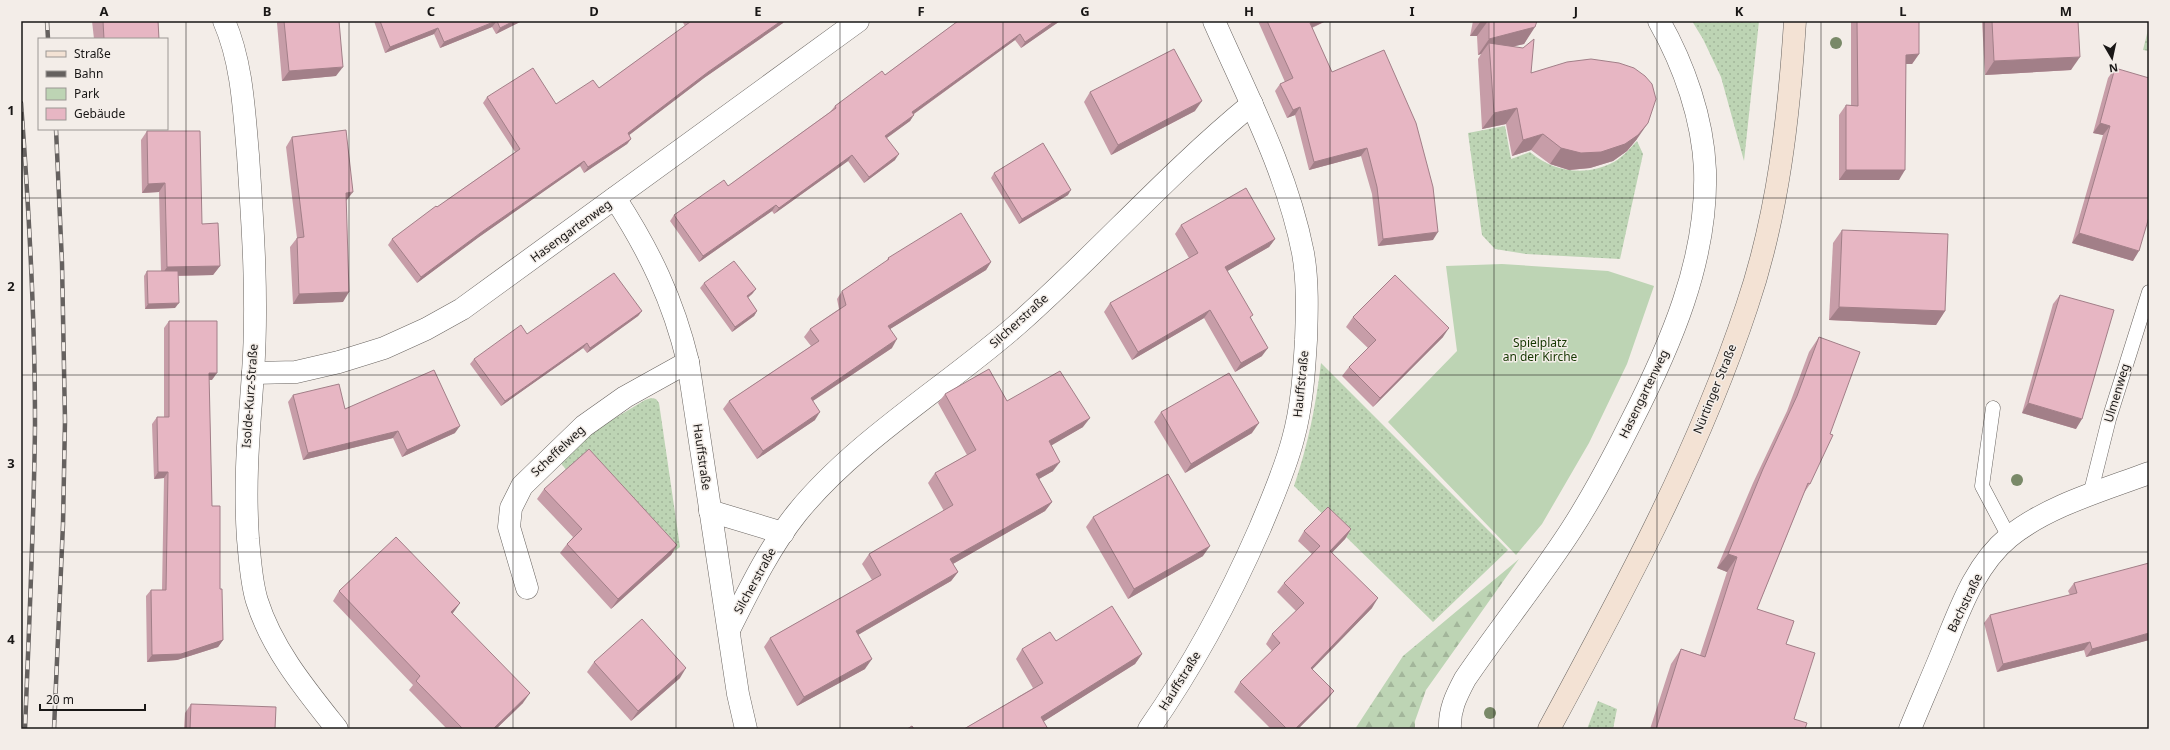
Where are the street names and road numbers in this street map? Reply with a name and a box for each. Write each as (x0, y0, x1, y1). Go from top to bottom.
street label: Hasengartenweg (527, 195, 615, 266)
street label: Silcherstraße (986, 290, 1052, 352)
street label: Nürtinger Straße (1689, 341, 1740, 436)
street label: Isolde-Kurz-Straße (237, 343, 262, 449)
street label: Hasengartenweg (1615, 347, 1672, 441)
street label: Hauffstraße (1289, 349, 1312, 418)
street label: Ulmenweg (2099, 361, 2134, 424)
street label: Scheffelweg (527, 421, 588, 480)
street label: Hauffstraße (689, 422, 716, 492)
street label: Silcherstraße (729, 544, 780, 617)
street label: Bachstraße (1943, 570, 1986, 635)
street label: Hauffstraße (1155, 648, 1205, 714)

